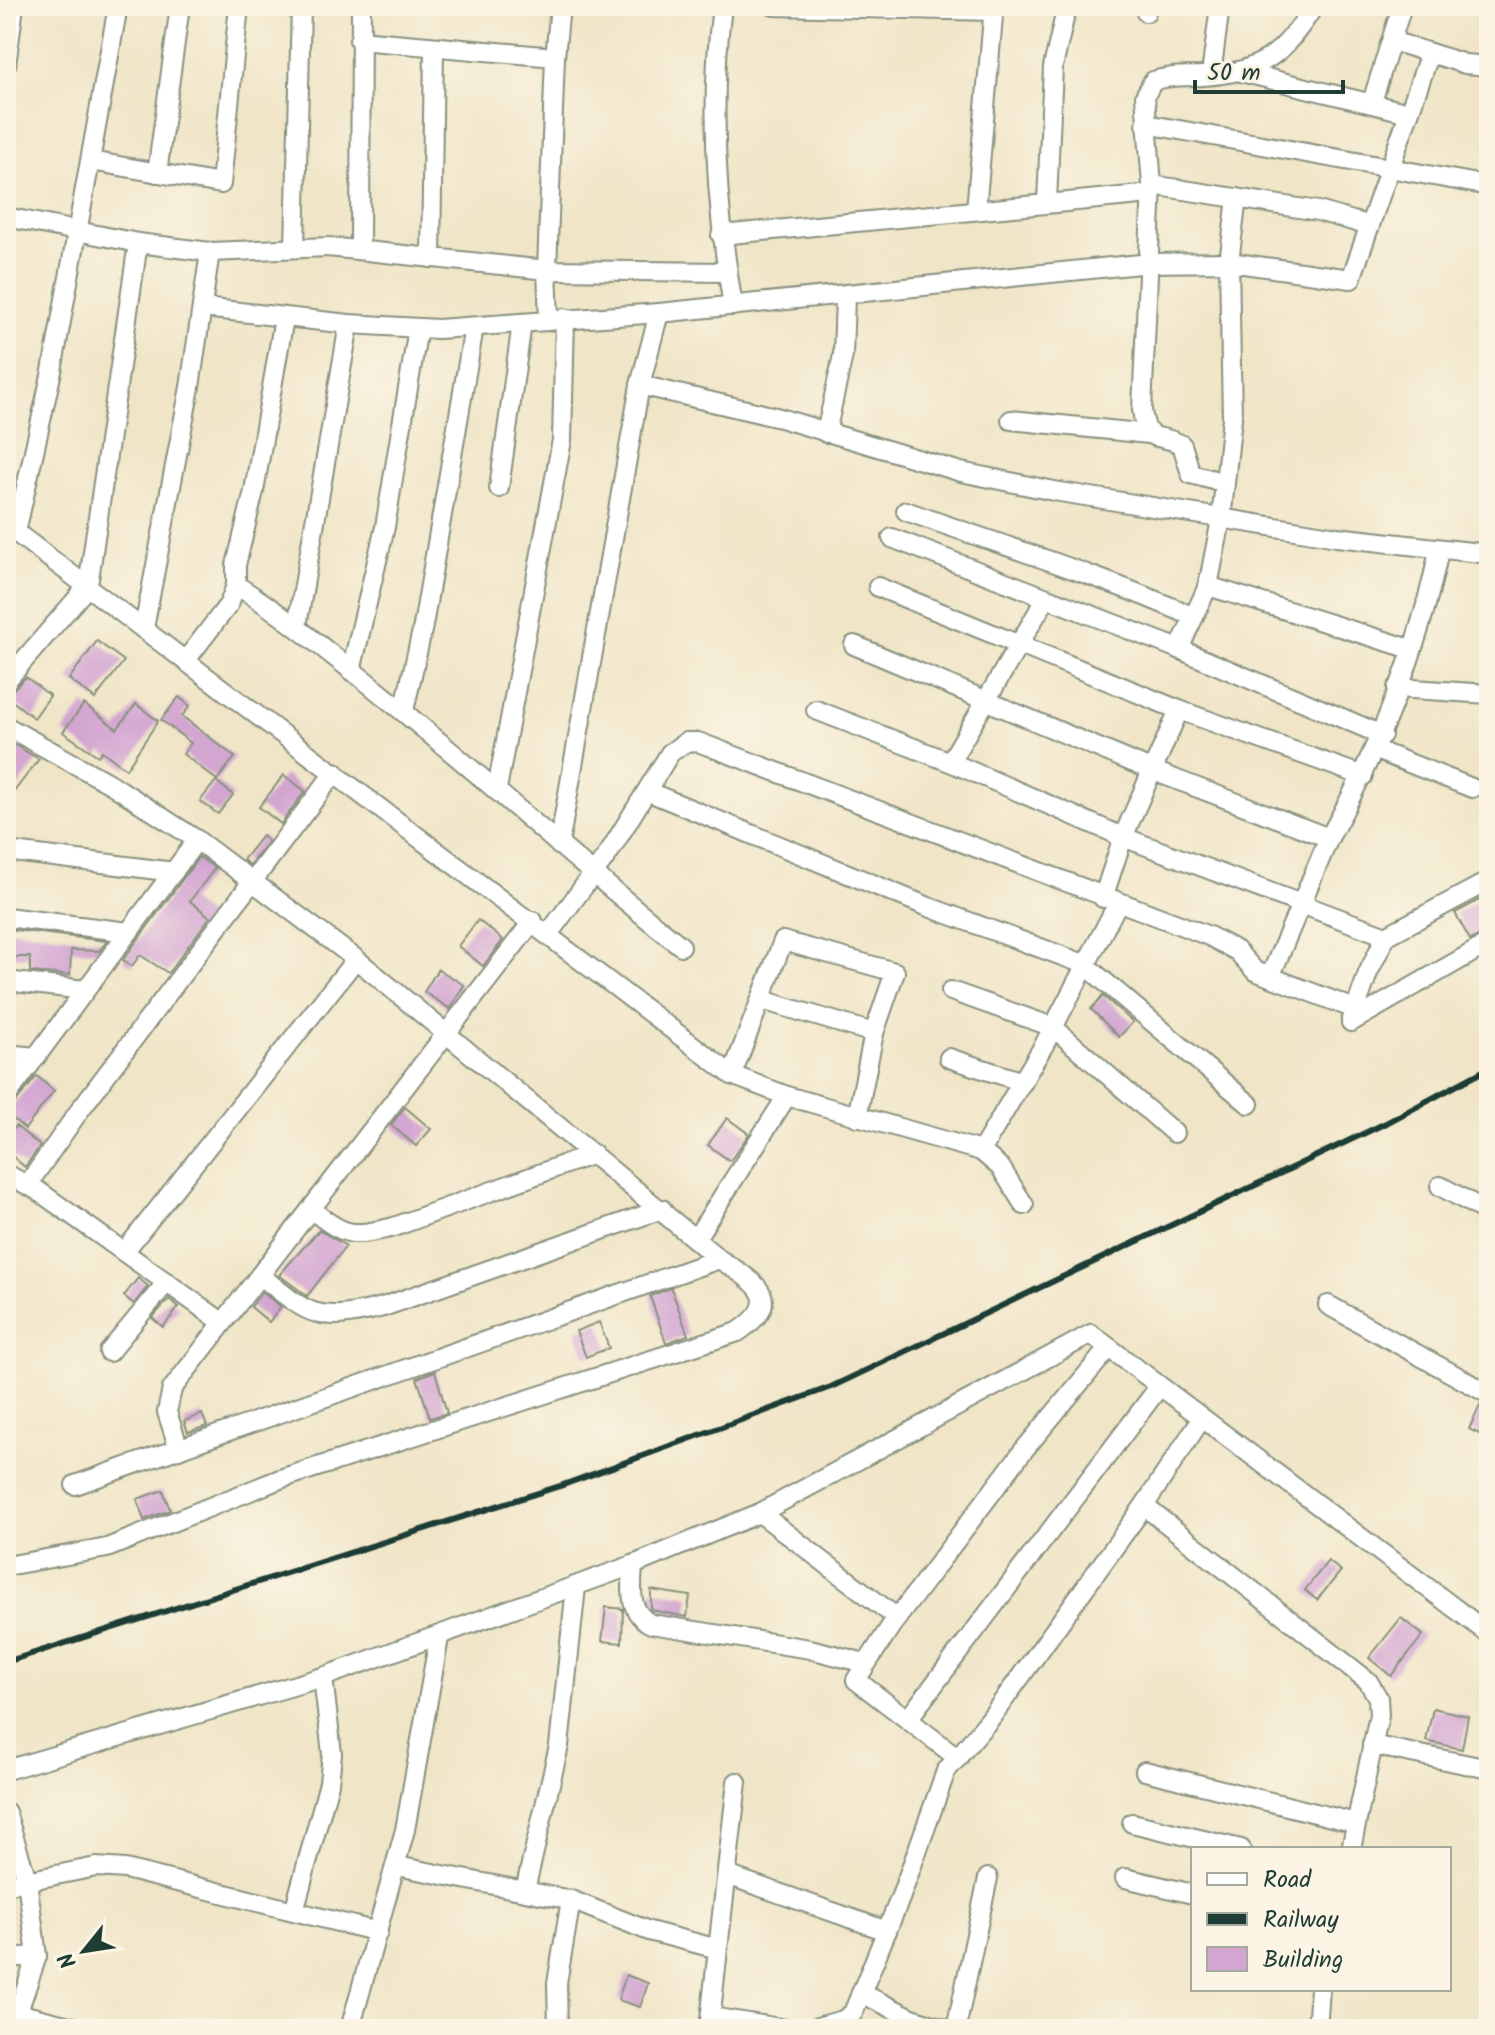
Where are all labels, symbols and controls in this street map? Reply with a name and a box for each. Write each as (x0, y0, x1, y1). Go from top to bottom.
scale bar (1195, 44, 1343, 94)
text: 50 m (1207, 54, 1261, 93)
legend (1191, 1847, 1451, 1991)
text: Road (1263, 1861, 1312, 1900)
text: Railway (1263, 1901, 1339, 1940)
north arrow (44, 1911, 124, 1991)
text: Building (1263, 1941, 1343, 1980)
text: N (50, 1945, 87, 1975)

